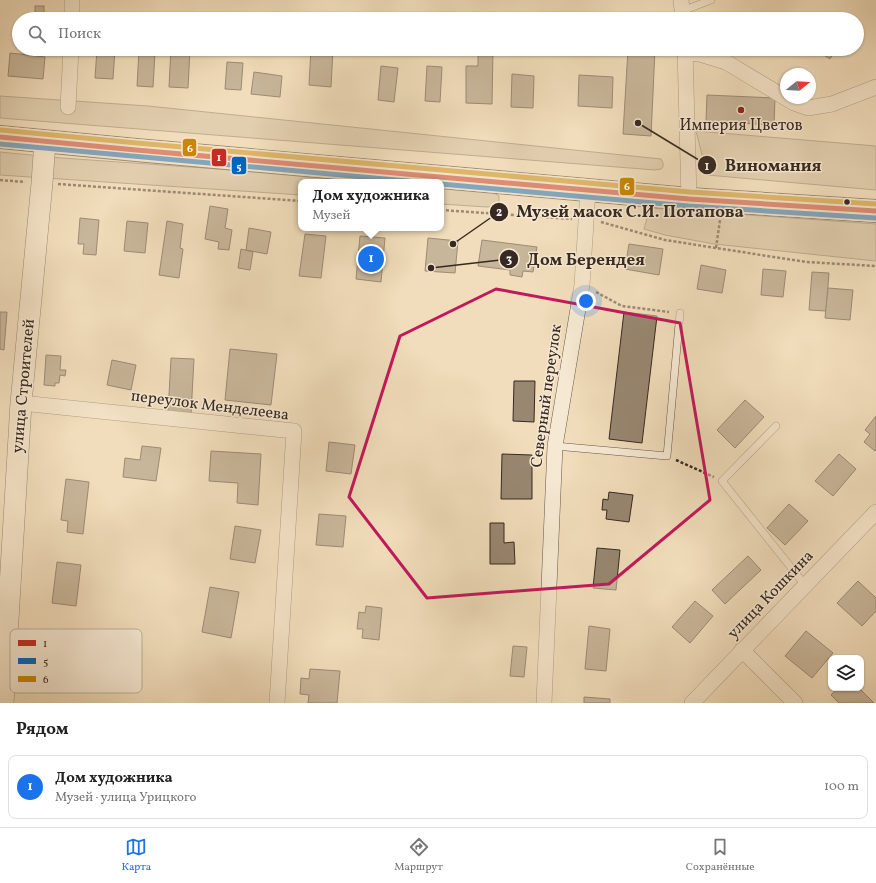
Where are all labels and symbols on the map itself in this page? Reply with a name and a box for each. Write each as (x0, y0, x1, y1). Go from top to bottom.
north arrow (780, 68, 816, 104)
marker: Империя Цветов (736, 105, 746, 115)
place label: Империя Цветов (679, 115, 803, 137)
line badge: 6 (182, 138, 197, 157)
text: 6 (187, 142, 193, 157)
line badge: 1 (211, 148, 227, 167)
text: 1 (217, 151, 221, 166)
callout: Виномания (697, 151, 830, 180)
text: Виномания (725, 155, 822, 178)
line badge: 5 (231, 156, 247, 175)
text: 1 (705, 159, 710, 175)
text: 5 (236, 160, 242, 175)
line badge: 6 (619, 177, 635, 196)
text: 6 (624, 180, 630, 195)
callout: Музей масок С.И. Потапова (489, 197, 752, 226)
unlabelled marker (842, 197, 852, 207)
text: Музей масок С.И. Потапова (516, 201, 744, 224)
text: 2 (496, 205, 502, 221)
pin: 1 (358, 244, 384, 274)
callout: Дом Берендея (499, 244, 653, 273)
text: Дом Берендея (527, 249, 645, 272)
text: 3 (506, 252, 512, 268)
your location (576, 291, 596, 311)
street label: улица Строителей (7, 318, 41, 454)
street label: Северный переулок (526, 323, 568, 469)
street label: переулок Менделеева (130, 385, 290, 427)
street label: улица Кошкина (723, 546, 819, 644)
legend (10, 629, 142, 693)
text: 1 (43, 637, 47, 652)
text: 5 (43, 655, 48, 670)
text: 6 (43, 673, 49, 688)

